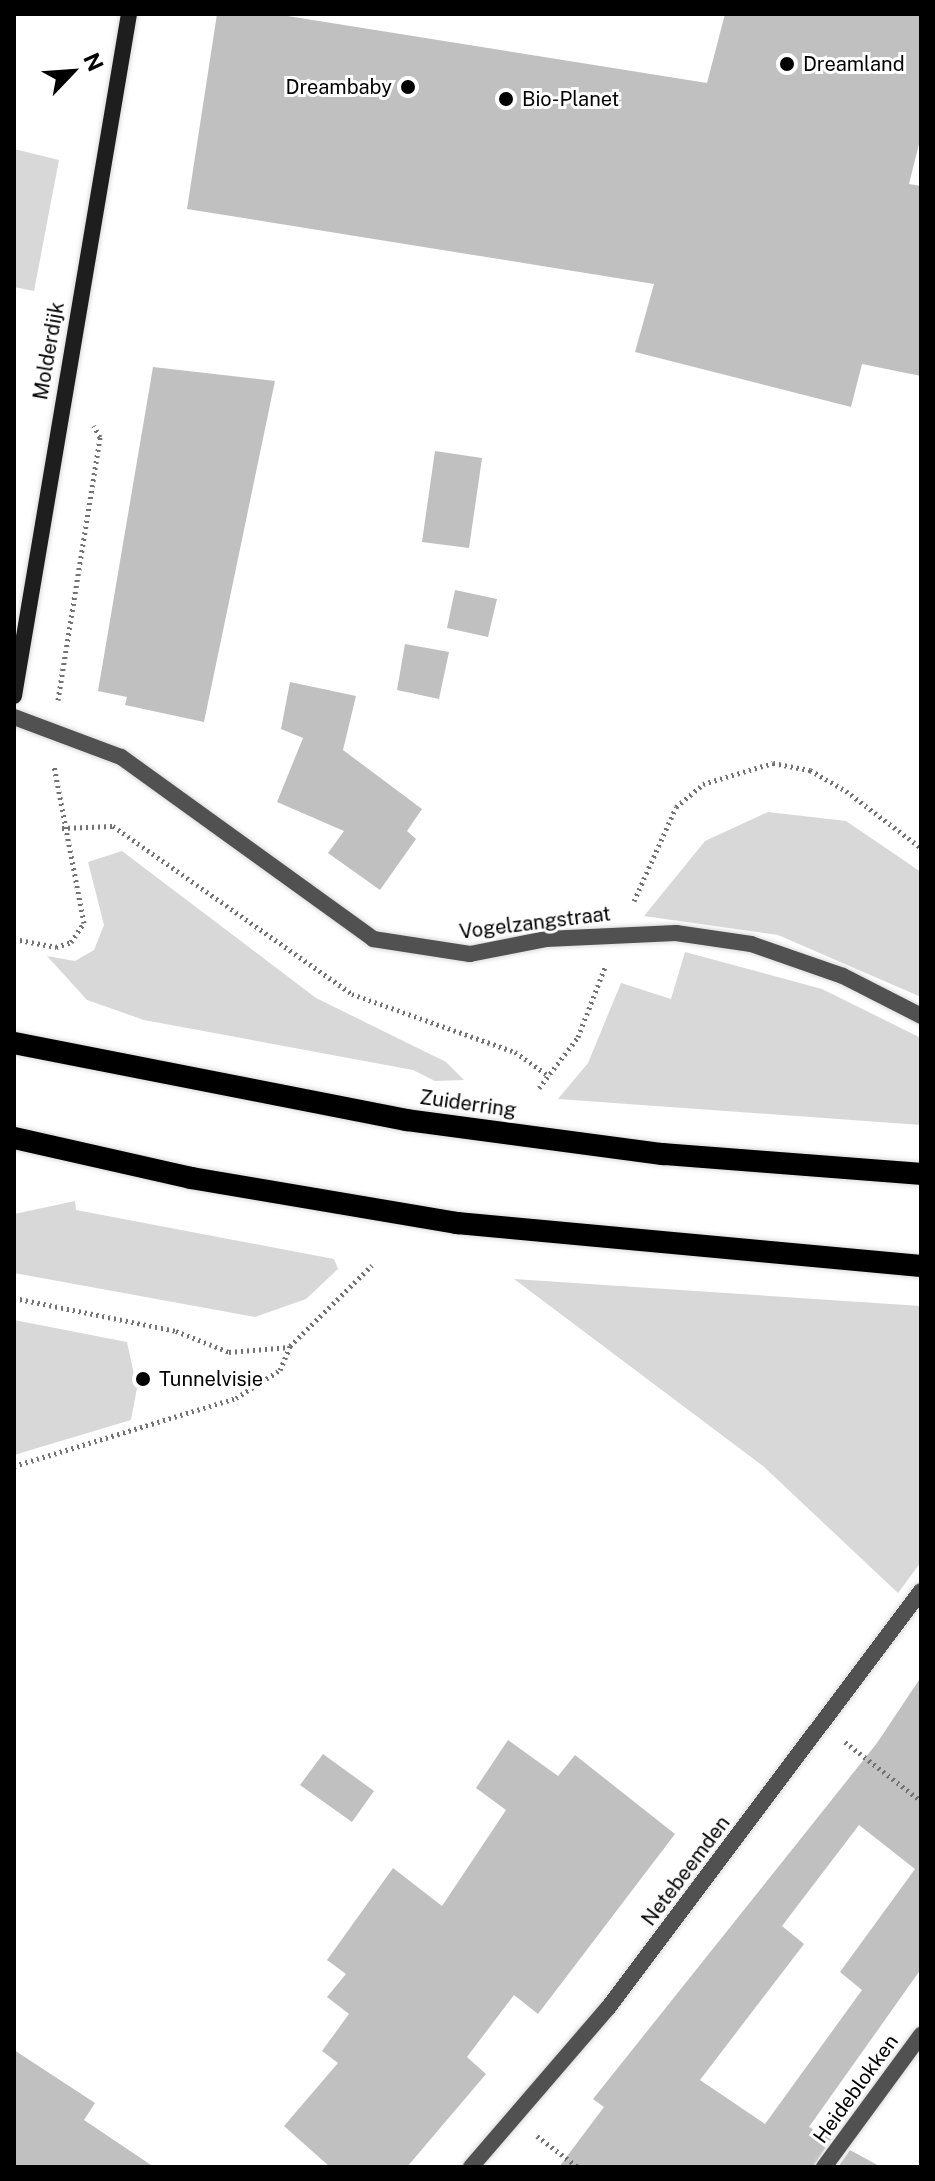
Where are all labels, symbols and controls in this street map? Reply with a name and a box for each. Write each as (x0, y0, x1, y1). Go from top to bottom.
north arrow (32, 32, 112, 112)
text: N (78, 49, 109, 75)
place label: Dreamland (803, 52, 905, 76)
marker: Dreamland (778, 55, 796, 73)
place label: Dreambaby (286, 75, 392, 99)
marker: Dreambaby (399, 78, 417, 96)
place label: Bio-Planet (522, 87, 619, 111)
marker: Bio-Planet (497, 90, 515, 108)
street label: Molderdijk (29, 300, 69, 402)
street label: Vogelzangstraat (458, 902, 612, 944)
street label: Zuiderring (418, 1085, 518, 1123)
place label: Tunnelvisie (159, 1367, 263, 1391)
marker: Tunnelvisie (134, 1370, 152, 1388)
street label: Netebeemden (637, 1811, 735, 1931)
street label: Heideblokken (809, 2030, 903, 2148)

